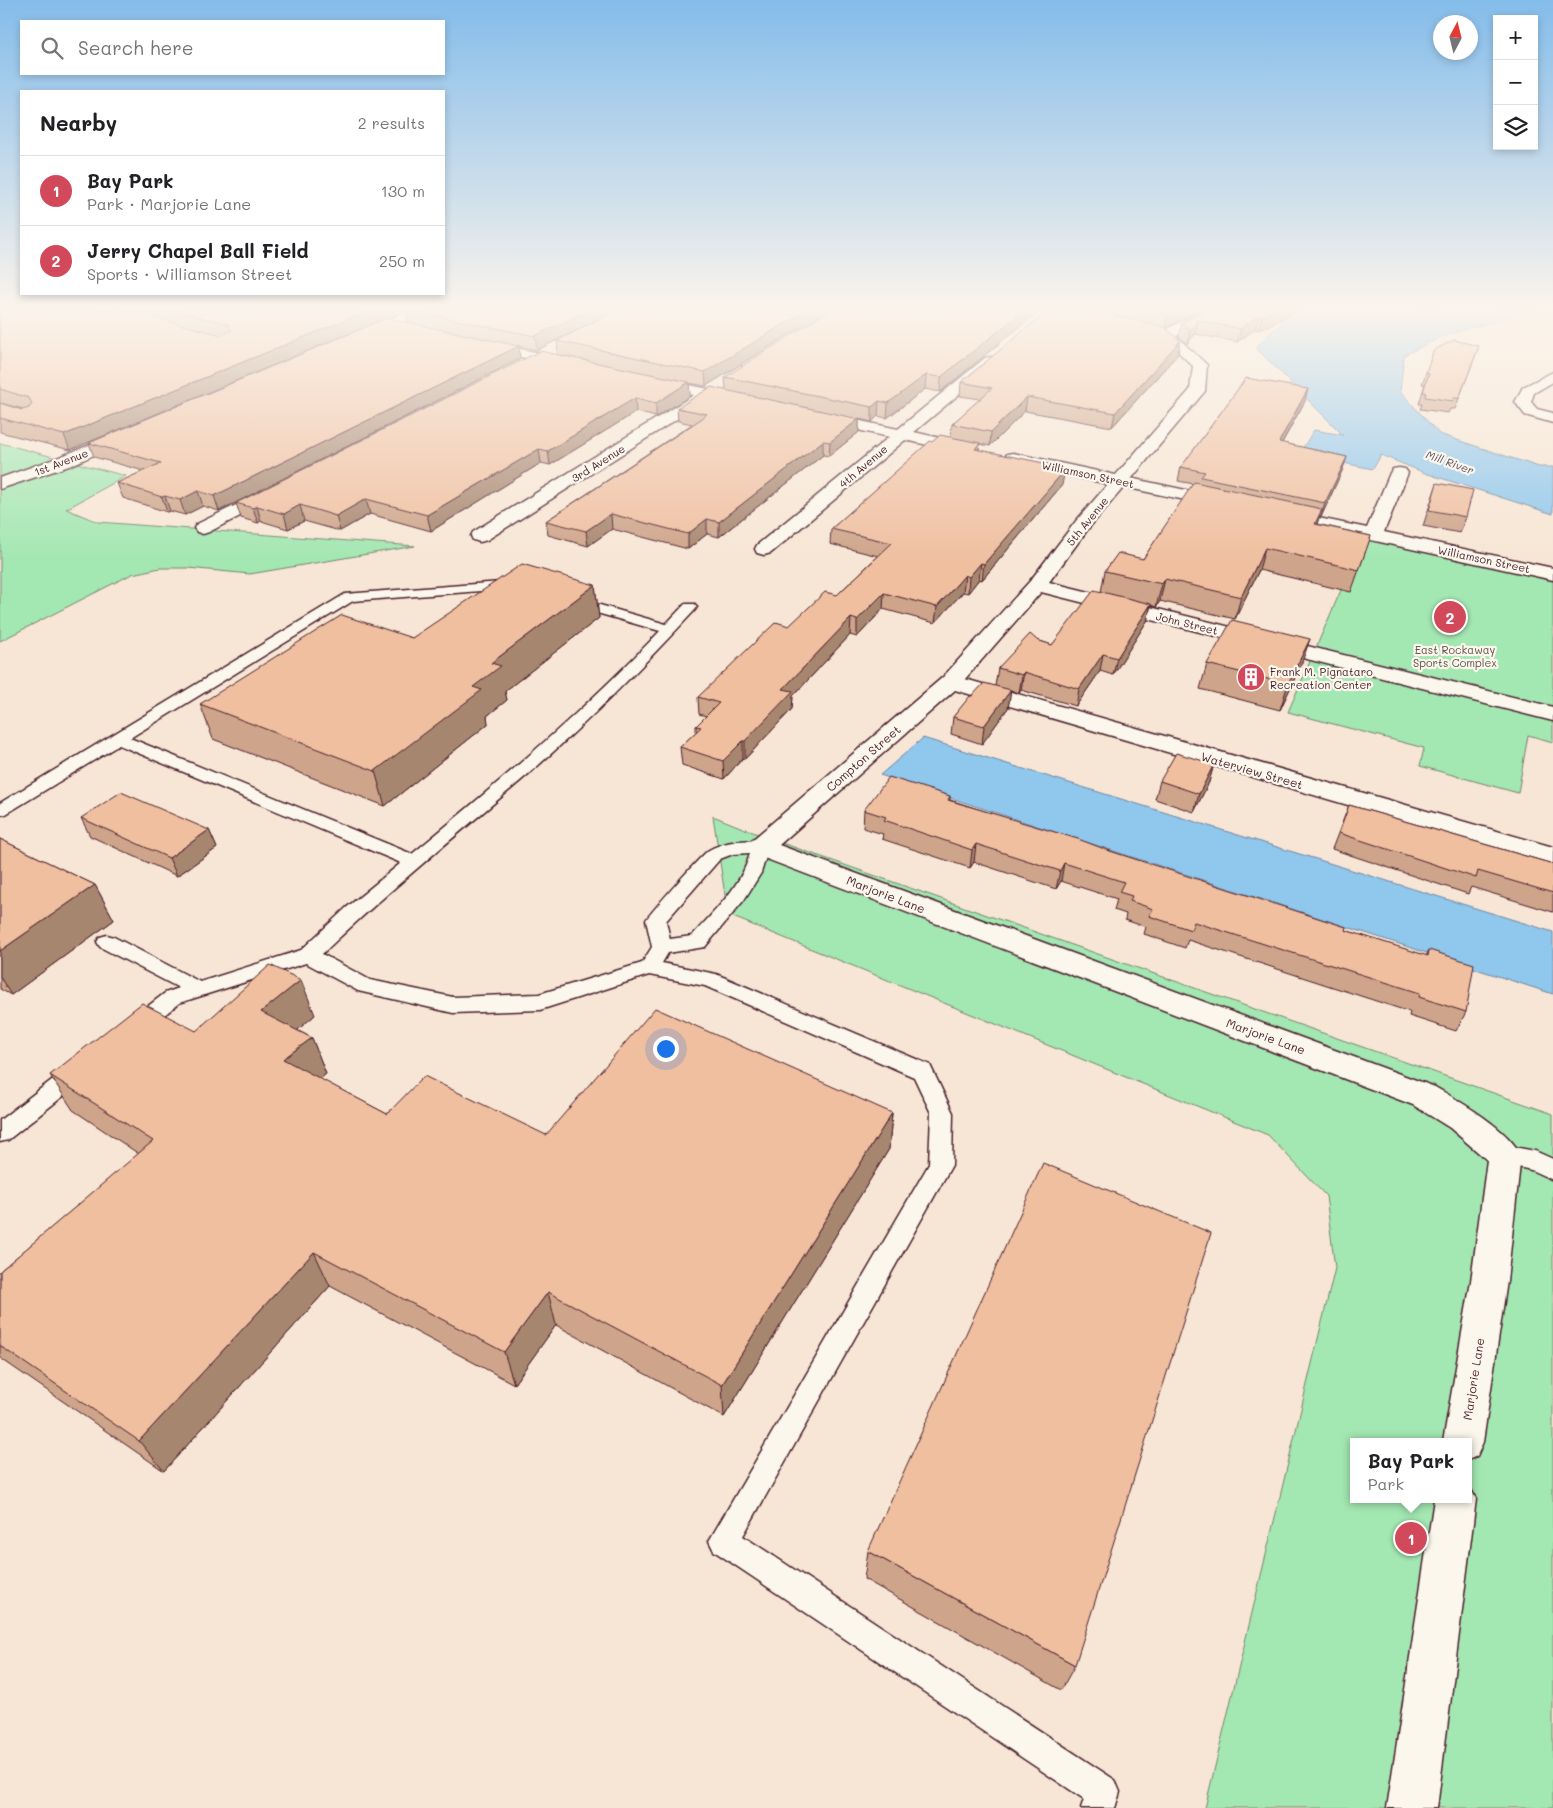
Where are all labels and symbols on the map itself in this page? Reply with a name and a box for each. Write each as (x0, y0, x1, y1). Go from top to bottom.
north arrow (1433, 15, 1478, 60)
street label: 3rd Avenue (568, 441, 628, 485)
street label: 4th Avenue (836, 441, 891, 491)
street label: 1st Avenue (32, 445, 90, 479)
water label: Mill River (1424, 446, 1476, 478)
street label: Williamson Street (1040, 457, 1136, 491)
street label: 5th Avenue (1063, 493, 1112, 549)
street label: Williamson Street (1436, 542, 1532, 576)
pin: 2 (1434, 598, 1466, 636)
street label: John Street (1154, 608, 1220, 638)
park label: East Rockaway Sports Complex (1413, 642, 1497, 670)
building icon: Frank M. Pignataro Recreation Center (1236, 662, 1266, 692)
place label: Frank M. Pignataro Recreation Center (1270, 664, 1373, 692)
street label: Compton Street (822, 721, 904, 795)
street label: Waterview Street (1199, 748, 1305, 792)
street label: Marjorie Lane (844, 872, 928, 916)
street label: Marjorie Lane (1224, 1014, 1308, 1058)
your location (653, 1036, 679, 1062)
street label: Marjorie Lane (1459, 1337, 1487, 1421)
pin: 1 (1395, 1519, 1427, 1557)

